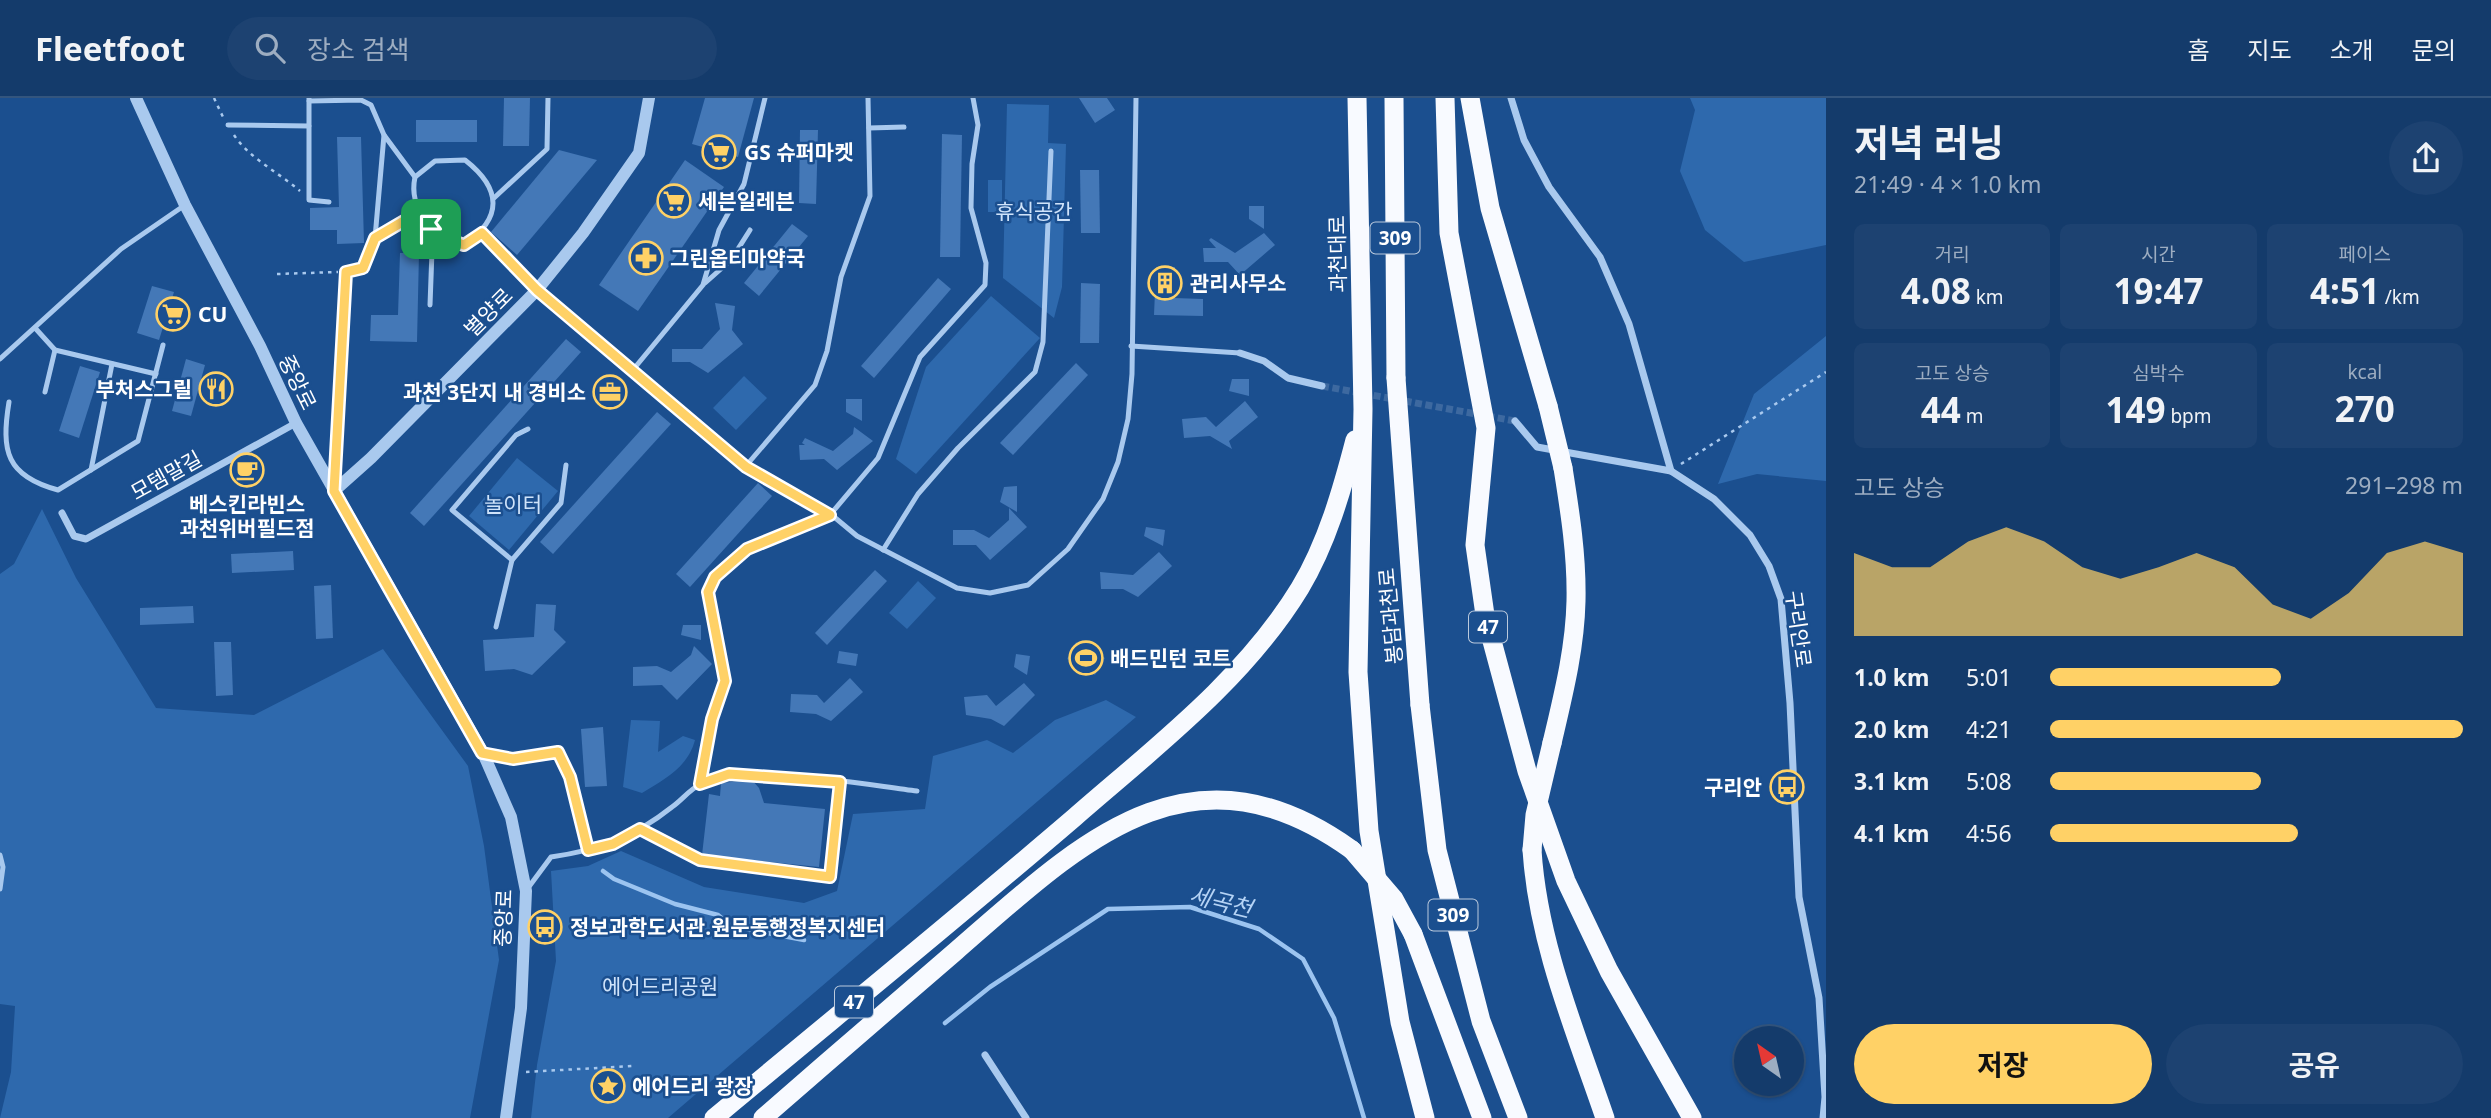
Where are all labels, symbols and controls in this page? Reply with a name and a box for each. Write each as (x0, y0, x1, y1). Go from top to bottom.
search box (227, 17, 717, 80)
text: Fleetfoot (35, 26, 185, 71)
icon: search (251, 29, 289, 67)
text: 장소 검색 (307, 31, 409, 67)
text: 홈 (2187, 33, 2209, 66)
text: 지도 (2247, 33, 2292, 66)
text: 소개 (2330, 33, 2374, 66)
text: 문의 (2412, 33, 2456, 66)
text: 저녁 러닝 (1854, 116, 2004, 168)
button: share (2389, 121, 2463, 195)
supermarket icon: GS 슈퍼마켓 (700, 133, 738, 171)
place label: GS 슈퍼마켓 (744, 138, 854, 166)
text: 21:49 · 4 × 1.0 km (1854, 168, 2041, 200)
supermarket icon: 세븐일레븐 (655, 182, 693, 220)
place label: 세븐일레븐 (698, 187, 795, 215)
park label: 휴식공간 (995, 197, 1073, 225)
pin (401, 199, 461, 259)
icon: arrive (412, 210, 450, 248)
street label: 과천대로 (1322, 215, 1352, 293)
road number: 309 (1370, 222, 1420, 254)
pharmacy icon: 그린옵티마약국 (627, 239, 665, 277)
text: 거리 (1935, 241, 1970, 267)
text: 시간 (2141, 241, 2176, 267)
text: 페이스 (2339, 241, 2391, 267)
place label: 그린옵티마약국 (670, 244, 805, 272)
building icon: 관리사무소 (1146, 264, 1184, 302)
text: 4.08 (1901, 267, 1971, 314)
text: 19:47 (2114, 267, 2203, 314)
text: 4:51 (2310, 267, 2380, 314)
place label: 관리사무소 (1190, 269, 1287, 297)
street label: 별양로 (458, 282, 518, 342)
text: km (1971, 284, 2004, 310)
text: /km (2380, 284, 2420, 310)
supermarket icon: CU (154, 295, 192, 333)
place label: CU (198, 300, 227, 328)
street label: 중앙로 (273, 350, 323, 414)
text: kcal (2347, 359, 2382, 385)
text: 고도 상승 (1915, 360, 1990, 386)
text: 심박수 (2132, 360, 2185, 386)
restaurant icon: 부처스그릴 (197, 370, 235, 408)
office icon: 과천 3단지 내 경비소 (591, 373, 629, 411)
place label: 부처스그릴 (95, 375, 192, 403)
place label: 과천 3단지 내 경비소 (403, 378, 586, 406)
text: 270 (2335, 385, 2395, 432)
text: 44 (1921, 386, 1961, 433)
text: 149 (2105, 386, 2165, 433)
text: m (1961, 403, 1984, 429)
text: bpm (2165, 403, 2212, 429)
street label: 모템말길 (125, 444, 207, 506)
cafe icon: 베스킨라빈스 과천위버필드점 (228, 451, 266, 489)
text: 291–298 m (2345, 469, 2463, 501)
text: 고도 상승 (1854, 471, 1945, 503)
place label: 베스킨라빈스 과천위버필드점 (179, 490, 315, 542)
park label: 놀이터 (484, 490, 542, 518)
street label: 봉담과천로 (1372, 567, 1408, 665)
street label: 구리안로 (1780, 589, 1818, 669)
road number: 47 (1469, 612, 1507, 642)
sports icon: 배드민턴 코트 (1067, 639, 1105, 677)
place label: 배드민턴 코트 (1110, 644, 1231, 672)
text: 1.0 km (1854, 661, 1929, 693)
text: 5:01 (1966, 661, 2012, 693)
text: 2.0 km (1854, 713, 1929, 745)
text: 4:21 (1966, 713, 2012, 745)
text: 3.1 km (1854, 765, 1929, 797)
text: 5:08 (1966, 765, 2012, 797)
bus stop icon: 구리안 (1768, 768, 1806, 806)
place label: 구리안 (1704, 773, 1762, 801)
text: 4.1 km (1854, 817, 1929, 849)
text: 4:56 (1966, 817, 2012, 849)
water label: 세곡천 (1186, 878, 1258, 925)
street label: 중앙로 (488, 889, 518, 947)
road number: 309 (1428, 900, 1478, 930)
bus stop icon: 정보과학도서관.원문동행정복지센터 (526, 908, 564, 946)
place label: 정보과학도서관.원문동행정복지센터 (570, 913, 885, 941)
park label: 에어드리공원 (602, 972, 718, 1000)
road number: 47 (835, 986, 873, 1018)
button: 저장 (1854, 1024, 2152, 1104)
button: 공유 (2166, 1024, 2463, 1104)
north arrow (1734, 1026, 1804, 1096)
map controls (1734, 1026, 1804, 1096)
place icon: 에어드리 광장 (589, 1067, 627, 1105)
place label: 에어드리 광장 (632, 1072, 753, 1100)

